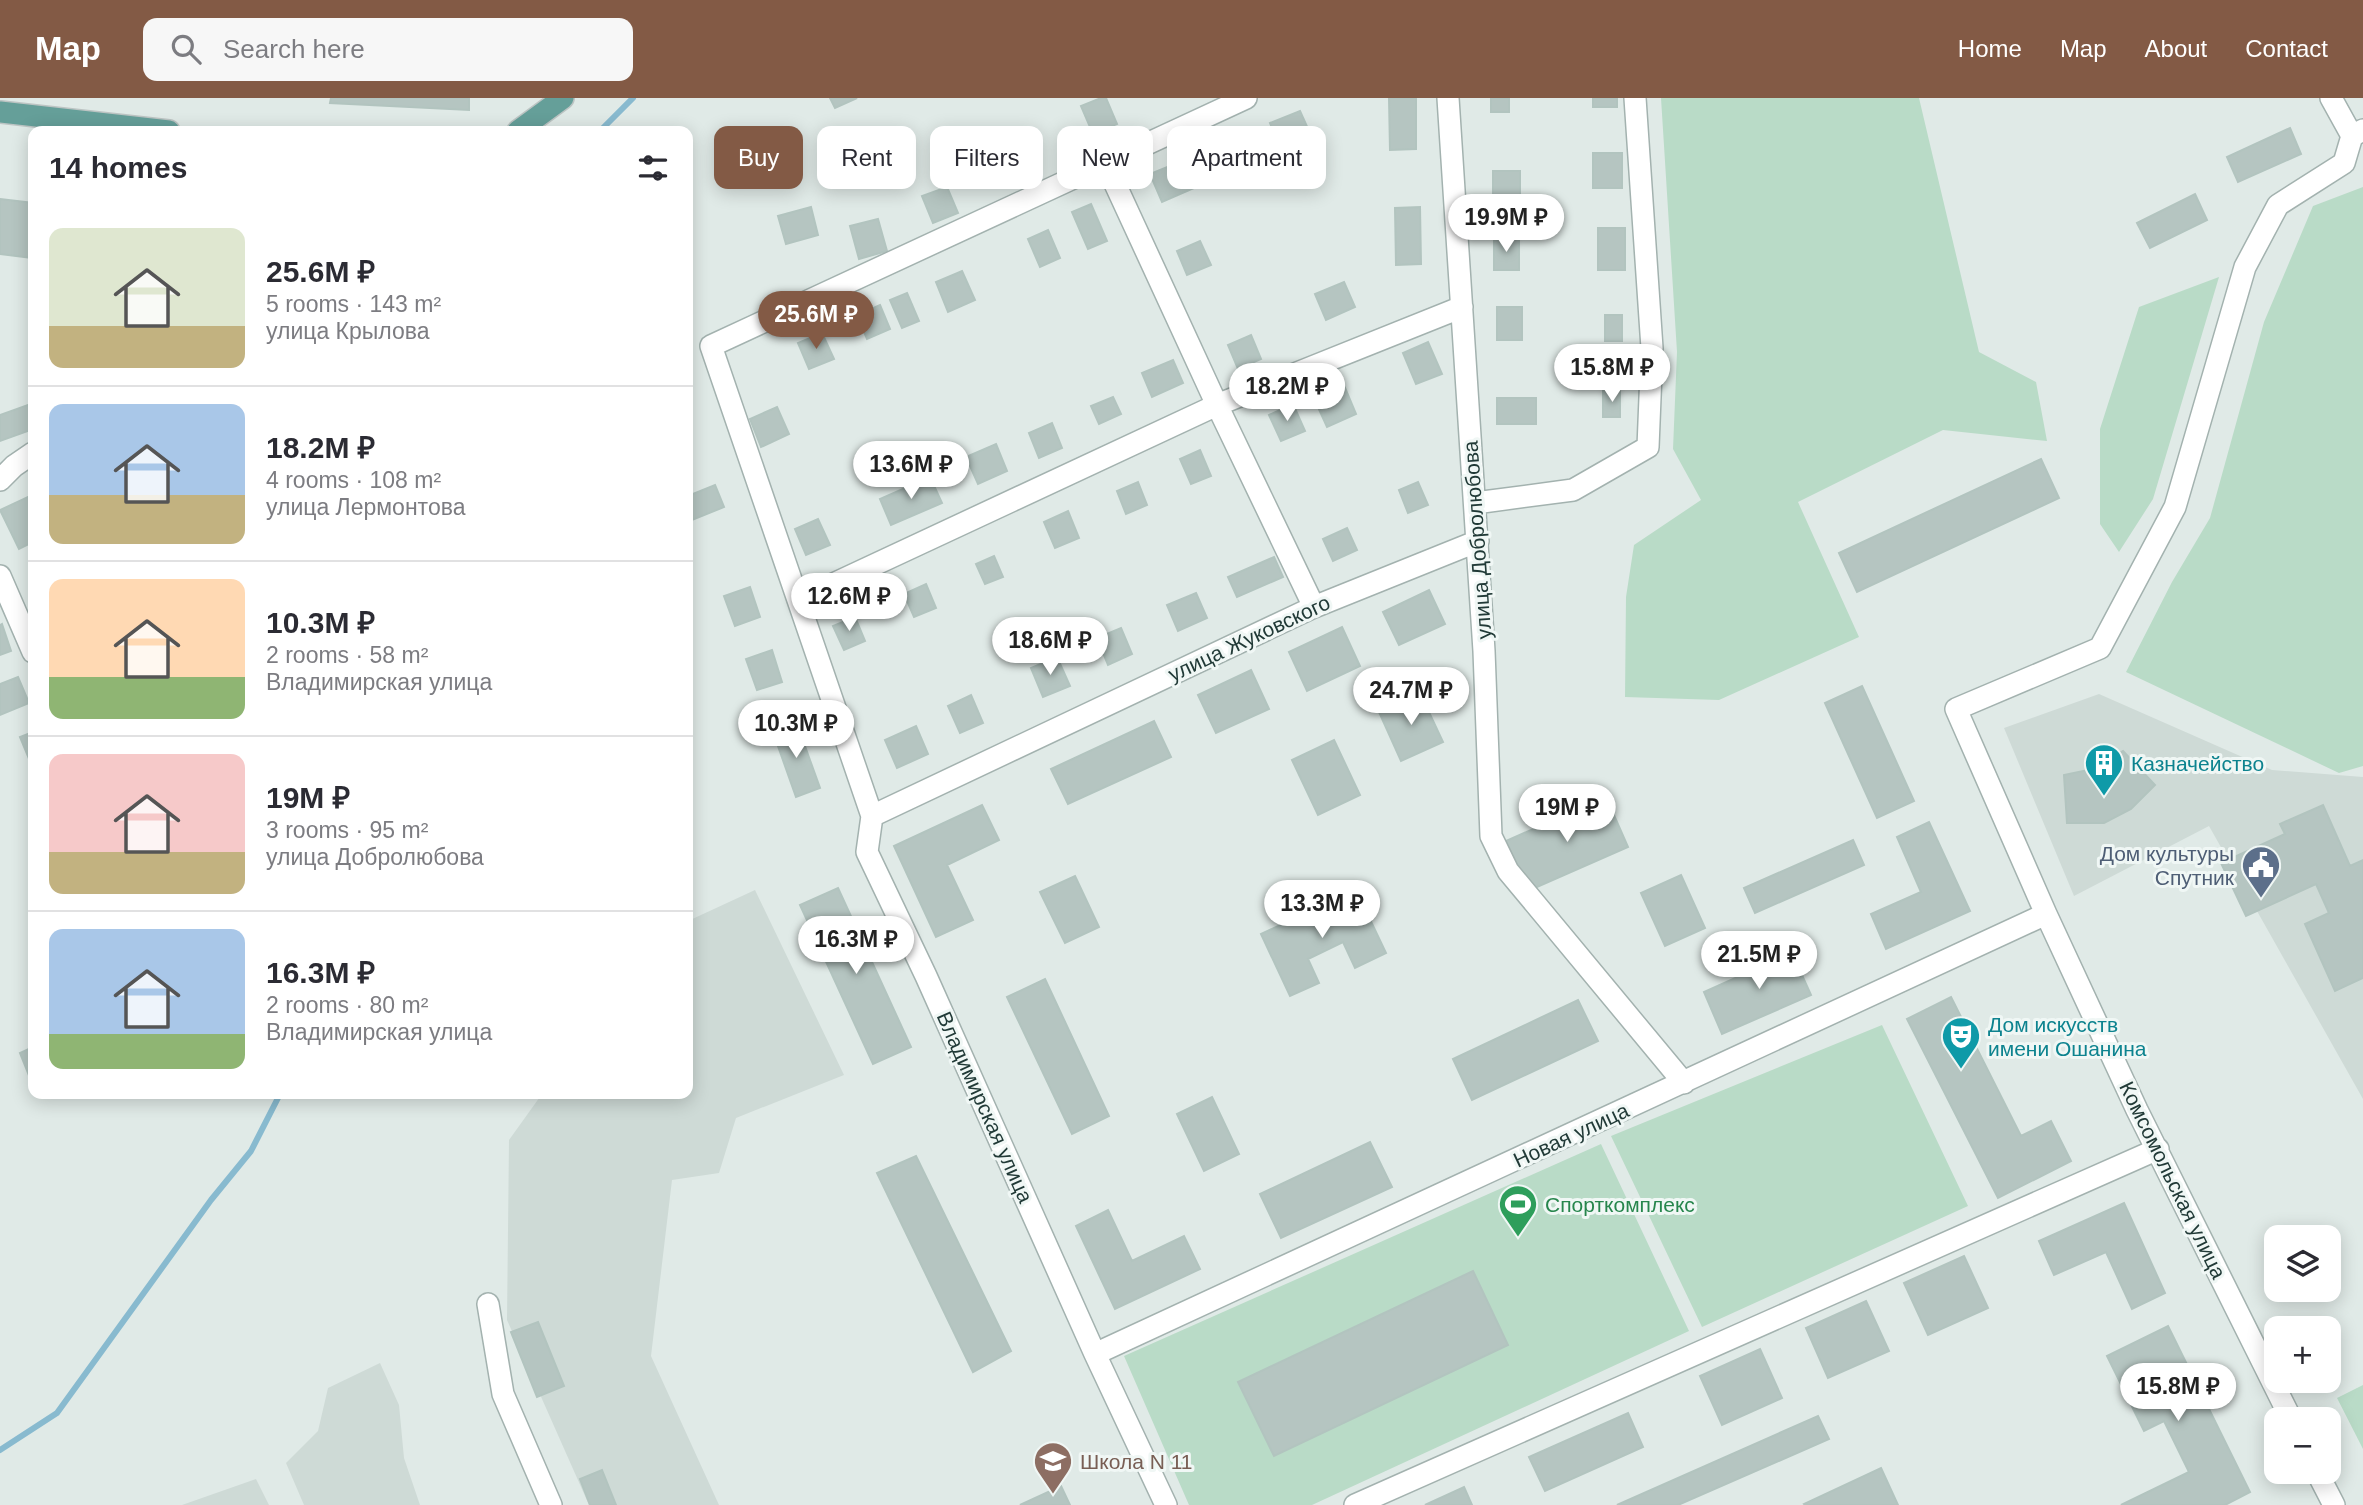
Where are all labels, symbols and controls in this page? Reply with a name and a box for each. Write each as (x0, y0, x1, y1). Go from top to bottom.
search box (143, 18, 633, 81)
text: Map (35, 30, 101, 67)
icon: search (167, 30, 205, 68)
text: Search here (223, 34, 365, 64)
text: Home (1958, 35, 2022, 62)
text: Map (2060, 35, 2107, 62)
text: About (2145, 35, 2207, 62)
text: Contact (2245, 35, 2328, 62)
chip: Buy (714, 126, 803, 189)
chip: Rent (817, 126, 916, 189)
chip: Filters (930, 126, 1043, 189)
chip: New (1057, 126, 1153, 189)
chip: Apartment (1167, 126, 1326, 189)
icon: filters (634, 149, 672, 187)
text: 14 homes (49, 151, 187, 184)
pin: 19.9M ₽ (1441, 194, 1571, 254)
text: 19.9M ₽ (1464, 204, 1548, 230)
text: 25.6M ₽ (266, 255, 375, 288)
icon: home (105, 256, 189, 340)
text: 5 rooms · 143 m² (266, 291, 441, 317)
pin: 25.6M ₽ (751, 292, 881, 351)
text: 25.6M ₽ (774, 301, 858, 327)
text: улица Крылова (266, 318, 430, 344)
pin: 15.8M ₽ (1547, 344, 1677, 404)
text: 15.8M ₽ (1570, 354, 1654, 380)
pin: 18.2M ₽ (1222, 364, 1352, 423)
text: 18.2M ₽ (1245, 373, 1329, 399)
text: 18.2M ₽ (266, 431, 375, 464)
icon: home (105, 432, 189, 516)
street label: улица Добролюбова (1459, 440, 1495, 640)
pin: 13.6M ₽ (846, 442, 976, 501)
text: 13.6M ₽ (869, 451, 953, 477)
text: 4 rooms · 108 m² (266, 467, 441, 493)
text: улица Лермонтова (266, 494, 465, 520)
pin: 12.6M ₽ (784, 574, 914, 633)
text: 12.6M ₽ (807, 583, 891, 609)
street label: улица Жуковского (1165, 590, 1333, 686)
text: 10.3M ₽ (266, 606, 375, 639)
icon: home (105, 607, 189, 691)
pin: 18.6M ₽ (985, 618, 1115, 677)
text: 18.6M ₽ (1008, 627, 1092, 653)
text: 2 rooms · 58 m² (266, 642, 428, 668)
pin: 24.7M ₽ (1346, 668, 1476, 727)
text: Владимирская улица (266, 669, 492, 695)
text: 24.7M ₽ (1369, 677, 1453, 703)
pin: 10.3M ₽ (731, 700, 861, 760)
text: 10.3M ₽ (754, 710, 838, 736)
building icon: Казначейство (2083, 742, 2125, 797)
place label: Казначейство (2131, 752, 2264, 775)
text: 19M ₽ (266, 781, 350, 814)
icon: home (105, 782, 189, 866)
pin: 19M ₽ (1518, 784, 1616, 844)
text: 19M ₽ (1535, 794, 1599, 820)
text: 3 rooms · 95 m² (266, 817, 428, 843)
place label: Дом культуры Спутник (2100, 842, 2235, 889)
text: улица Добролюбова (266, 844, 484, 870)
public building icon: Дом культуры Спутник (2240, 844, 2282, 899)
pin: 13.3M ₽ (1257, 880, 1387, 940)
text: 13.3M ₽ (1280, 890, 1364, 916)
pin: 16.3M ₽ (791, 916, 921, 976)
text: 16.3M ₽ (814, 926, 898, 952)
pin: 21.5M ₽ (1694, 932, 1824, 991)
text: 21.5M ₽ (1717, 941, 1801, 967)
text: 16.3M ₽ (266, 956, 375, 989)
icon: home (105, 957, 189, 1041)
text: 2 rooms · 80 m² (266, 992, 428, 1018)
street label: Владимирская улица (932, 1008, 1038, 1206)
place label: Дом искусств имени Ошанина (1988, 1013, 2147, 1060)
theatre icon: Дом искусств имени Ошанина (1940, 1015, 1982, 1070)
text: Владимирская улица (266, 1019, 492, 1045)
street label: Комсомольская улица (2115, 1078, 2231, 1283)
street label: Новая улица (1510, 1098, 1633, 1172)
sports icon: Спорткомплекс (1497, 1183, 1539, 1238)
place label: Спорткомплекс (1545, 1193, 1695, 1216)
map controls (2264, 1225, 2341, 1484)
button: layers (2264, 1225, 2341, 1302)
button: + (2264, 1316, 2341, 1393)
pin: 15.8M ₽ (2113, 1364, 2243, 1423)
text: 15.8M ₽ (2136, 1373, 2220, 1399)
button: − (2264, 1407, 2341, 1484)
school or university icon: Школа N 11 (1032, 1440, 1074, 1495)
place label: Школа N 11 (1080, 1450, 1192, 1473)

